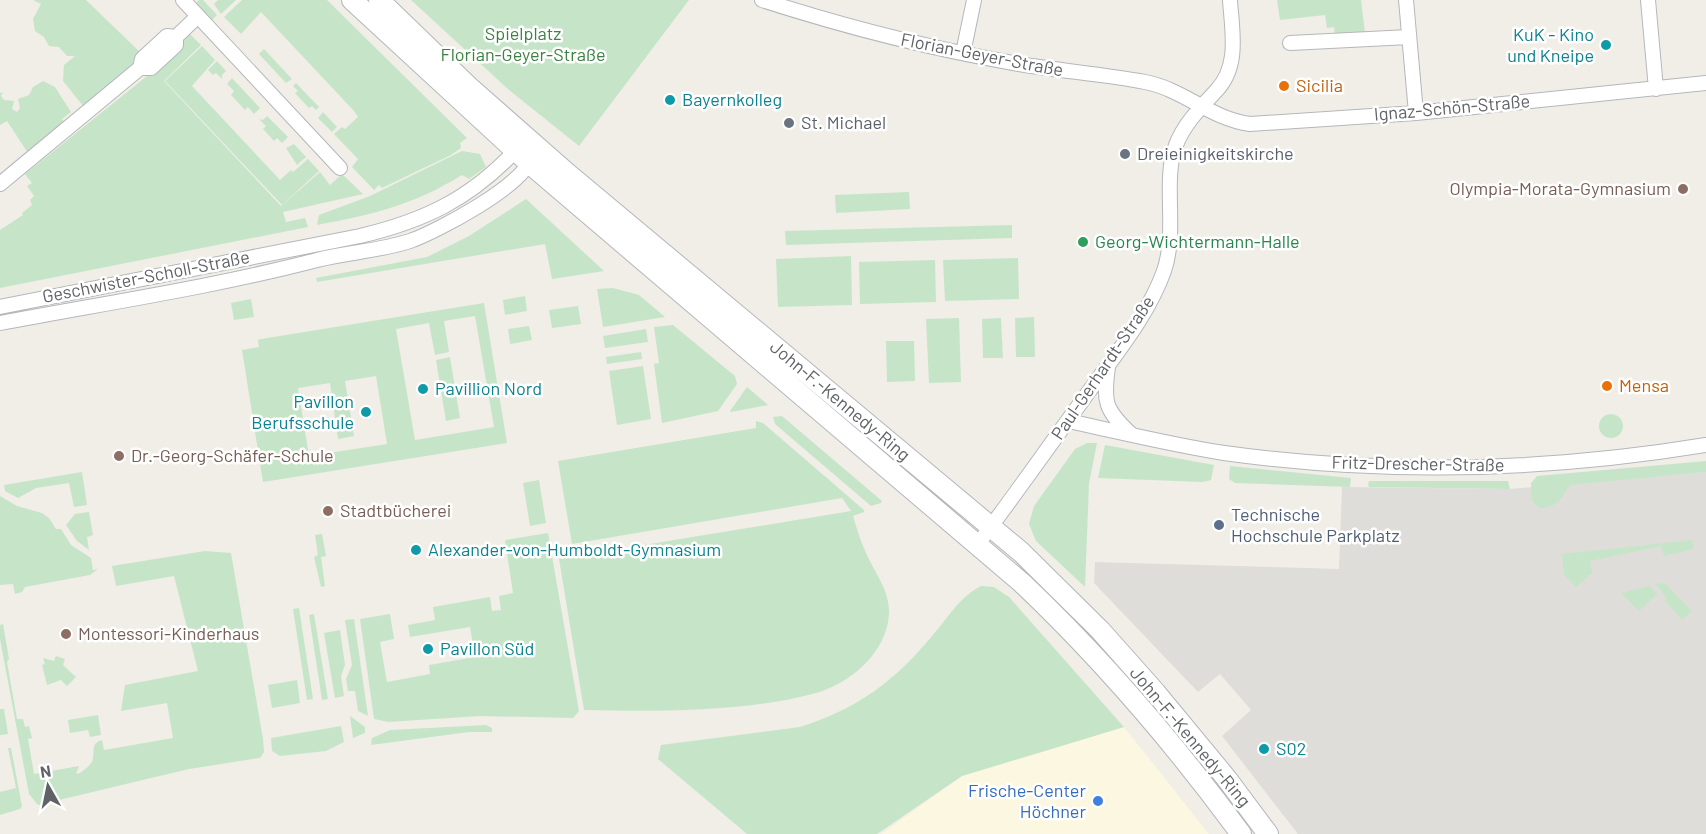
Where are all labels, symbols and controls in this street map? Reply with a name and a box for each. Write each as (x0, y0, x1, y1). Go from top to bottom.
park label: Spielplatz Florian-Geyer-Straße (440, 22, 606, 65)
place label: KuK - Kino und Kneipe (1507, 23, 1594, 66)
street label: Florian-Geyer-Straße (899, 27, 1065, 81)
marker: KuK - Kino und Kneipe (1599, 38, 1613, 52)
place label: Sicilia (1296, 74, 1343, 96)
marker: Sicilia (1277, 79, 1291, 93)
place label: Bayernkolleg (682, 88, 782, 110)
street label: Ignaz-Schön-Straße (1373, 89, 1531, 125)
marker: Bayernkolleg (663, 93, 677, 107)
place label: St. Michael (801, 111, 886, 133)
marker: St. Michael (782, 116, 796, 130)
place label: Dreieinigkeitskirche (1137, 142, 1294, 164)
marker: Dreieinigkeitskirche (1118, 147, 1132, 161)
place label: Olympia-Morata-Gymnasium (1450, 177, 1671, 199)
marker: Olympia-Morata-Gymnasium (1676, 182, 1690, 196)
place label: Georg-Wichtermann-Halle (1095, 230, 1300, 252)
marker: Georg-Wichtermann-Halle (1076, 235, 1090, 249)
street label: Geschwister-Scholl-Straße (40, 245, 251, 307)
street label: Paul-Gerhardt-Straße (1046, 291, 1158, 444)
street label: John-F.-Kennedy-Ring (766, 335, 915, 465)
place label: Mensa (1619, 374, 1669, 396)
place label: Pavillion Nord (435, 377, 542, 399)
marker: Mensa (1600, 379, 1614, 393)
marker: Pavillion Nord (416, 382, 430, 396)
place label: Pavillon Berufsschule (251, 390, 354, 433)
marker: Pavillon Berufsschule (359, 405, 373, 419)
place label: Dr.-Georg-Schäfer-Schule (131, 444, 334, 466)
marker: Dr.-Georg-Schäfer-Schule (112, 449, 126, 463)
street label: Fritz-Drescher-Straße (1331, 450, 1505, 476)
place label: Stadtbücherei (340, 499, 451, 521)
place label: Technische Hochschule Parkplatz (1231, 503, 1399, 546)
marker: Stadtbücherei (321, 504, 335, 518)
marker: Technische Hochschule Parkplatz (1212, 518, 1226, 532)
place label: Alexander-von-Humboldt-Gymnasium (428, 538, 721, 560)
marker: Alexander-von-Humboldt-Gymnasium (409, 543, 423, 557)
place label: Montessori-Kinderhaus (78, 622, 260, 644)
marker: Montessori-Kinderhaus (59, 627, 73, 641)
place label: Pavillon Süd (440, 637, 534, 659)
marker: Pavillon Süd (421, 642, 435, 656)
street label: John-F.-Kennedy-Ring (1126, 662, 1256, 811)
place label: S02 (1276, 737, 1306, 759)
marker: S02 (1257, 742, 1271, 756)
north arrow (18, 756, 78, 816)
text: N (39, 760, 52, 781)
place label: Frische-Center Höchner (968, 779, 1086, 822)
marker: Frische-Center Höchner (1091, 794, 1105, 808)

